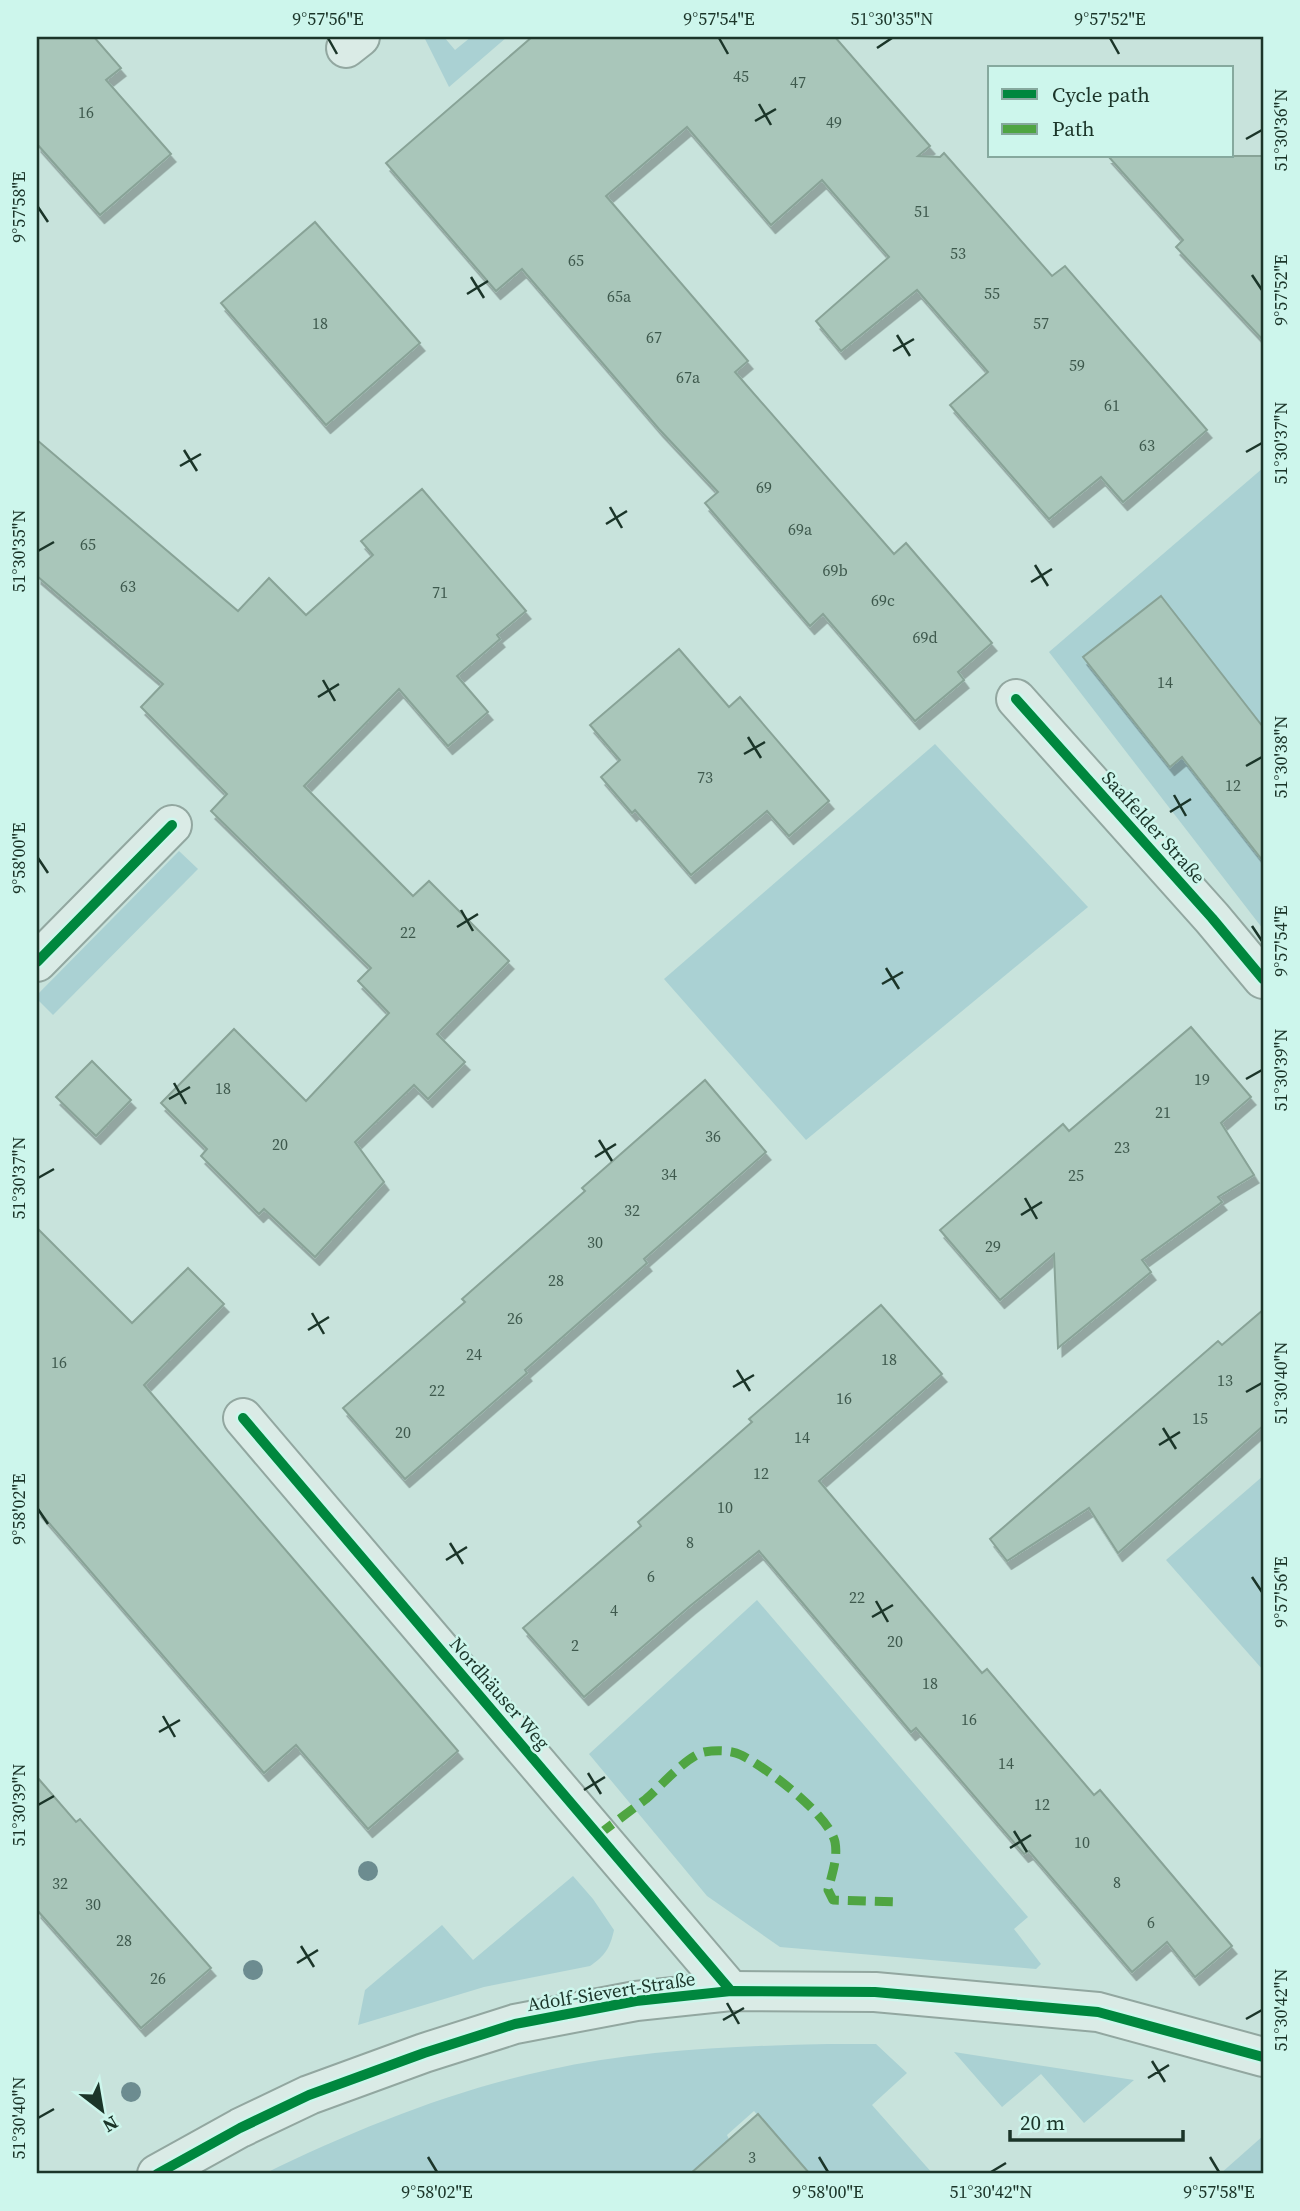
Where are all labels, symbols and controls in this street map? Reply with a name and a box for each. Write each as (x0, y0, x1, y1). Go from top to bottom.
text: 9°57'56"E (292, 6, 364, 31)
text: 9°57'54"E (683, 6, 755, 31)
text: 51°30'35"N (851, 6, 933, 31)
text: 9°57'52"E (1074, 6, 1146, 31)
house number: 45 (733, 65, 749, 87)
legend (988, 66, 1234, 158)
house number: 47 (790, 71, 806, 93)
text: Cycle path (1052, 80, 1150, 109)
text: 51°30'36"N (1268, 89, 1293, 171)
house number: 16 (78, 101, 94, 123)
house number: 49 (826, 111, 842, 133)
text: Path (1052, 114, 1095, 143)
text: 9°57'58"E (6, 171, 31, 243)
house number: 51 (914, 200, 930, 222)
house number: 53 (950, 242, 966, 264)
house number: 65 (568, 249, 584, 271)
text: 9°57'52"E (1268, 254, 1293, 326)
house number: 55 (984, 282, 1000, 304)
house number: 65a (607, 285, 632, 307)
house number: 18 (312, 312, 328, 334)
house number: 57 (1033, 312, 1049, 334)
house number: 67 (646, 326, 662, 348)
house number: 59 (1069, 354, 1085, 376)
house number: 67a (676, 366, 701, 388)
house number: 61 (1104, 394, 1120, 416)
text: 51°30'37"N (1268, 402, 1293, 484)
house number: 63 (1139, 434, 1155, 456)
house number: 69 (756, 476, 772, 498)
text: 51°30'35"N (6, 510, 31, 592)
house number: 69a (788, 518, 813, 540)
house number: 65 (80, 533, 96, 555)
house number: 69b (822, 559, 848, 581)
house number: 63 (120, 575, 136, 597)
house number: 71 (432, 581, 448, 603)
house number: 69c (871, 589, 895, 611)
house number: 69d (912, 626, 938, 648)
house number: 14 (1157, 671, 1173, 693)
text: 51°30'38"N (1268, 716, 1293, 798)
street label: Saalfelder Straße (1096, 765, 1212, 889)
house number: 73 (697, 766, 713, 788)
house number: 12 (1225, 774, 1241, 796)
text: 9°58'00"E (6, 822, 31, 894)
text: 9°57'54"E (1268, 905, 1293, 977)
house number: 22 (400, 921, 416, 943)
text: 51°30'39"N (1268, 1029, 1293, 1111)
house number: 19 (1194, 1068, 1210, 1090)
house number: 18 (215, 1077, 231, 1099)
house number: 21 (1155, 1101, 1171, 1123)
house number: 36 (705, 1125, 721, 1147)
house number: 20 (272, 1133, 288, 1155)
house number: 23 (1114, 1136, 1130, 1158)
text: 51°30'37"N (6, 1137, 31, 1219)
house number: 34 (661, 1163, 677, 1185)
house number: 25 (1068, 1164, 1084, 1186)
house number: 32 (624, 1199, 640, 1221)
house number: 30 (587, 1231, 603, 1253)
house number: 29 (985, 1235, 1001, 1257)
house number: 28 (548, 1269, 564, 1291)
house number: 26 (507, 1307, 523, 1329)
text: 51°30'40"N (1268, 1342, 1293, 1424)
house number: 24 (466, 1343, 482, 1365)
house number: 18 (881, 1348, 897, 1370)
house number: 16 (51, 1351, 67, 1373)
house number: 13 (1217, 1369, 1233, 1391)
house number: 22 (429, 1379, 445, 1401)
house number: 16 (836, 1387, 852, 1409)
house number: 15 (1192, 1407, 1208, 1429)
house number: 20 (395, 1421, 411, 1443)
house number: 14 (794, 1426, 810, 1448)
house number: 12 (753, 1462, 769, 1484)
text: 9°58'02"E (6, 1473, 31, 1545)
house number: 10 (717, 1496, 733, 1518)
house number: 8 (686, 1531, 694, 1553)
text: 9°57'56"E (1268, 1556, 1293, 1628)
house number: 6 (647, 1565, 655, 1587)
house number: 22 (849, 1586, 865, 1608)
house number: 4 (610, 1599, 618, 1621)
house number: 20 (887, 1630, 903, 1652)
street label: Nordhäuser Weg (444, 1631, 556, 1755)
house number: 2 (571, 1634, 579, 1656)
house number: 18 (922, 1672, 938, 1694)
house number: 16 (961, 1708, 977, 1730)
house number: 14 (998, 1752, 1014, 1774)
text: 51°30'39"N (6, 1764, 31, 1846)
house number: 12 (1034, 1793, 1050, 1815)
house number: 10 (1074, 1831, 1090, 1853)
house number: 8 (1113, 1871, 1121, 1893)
house number: 32 (52, 1872, 68, 1894)
house number: 30 (85, 1893, 101, 1915)
house number: 6 (1147, 1911, 1155, 1933)
house number: 28 (116, 1929, 132, 1951)
street label: Adolf-Sievert-Straße (525, 1965, 697, 2017)
house number: 26 (150, 1967, 166, 1989)
text: 51°30'42"N (1268, 1969, 1293, 2051)
north arrow (66, 2074, 136, 2144)
text: 51°30'40"N (6, 2077, 31, 2159)
scale bar (1010, 2099, 1183, 2143)
text: 20 m (1020, 2108, 1065, 2137)
text: N (98, 2110, 123, 2139)
house number: 3 (748, 2146, 756, 2168)
text: 9°58'02"E (401, 2179, 473, 2204)
text: 9°58'00"E (792, 2179, 864, 2204)
text: 51°30'42"N (950, 2179, 1032, 2204)
text: 9°57'58"E (1183, 2179, 1255, 2204)

